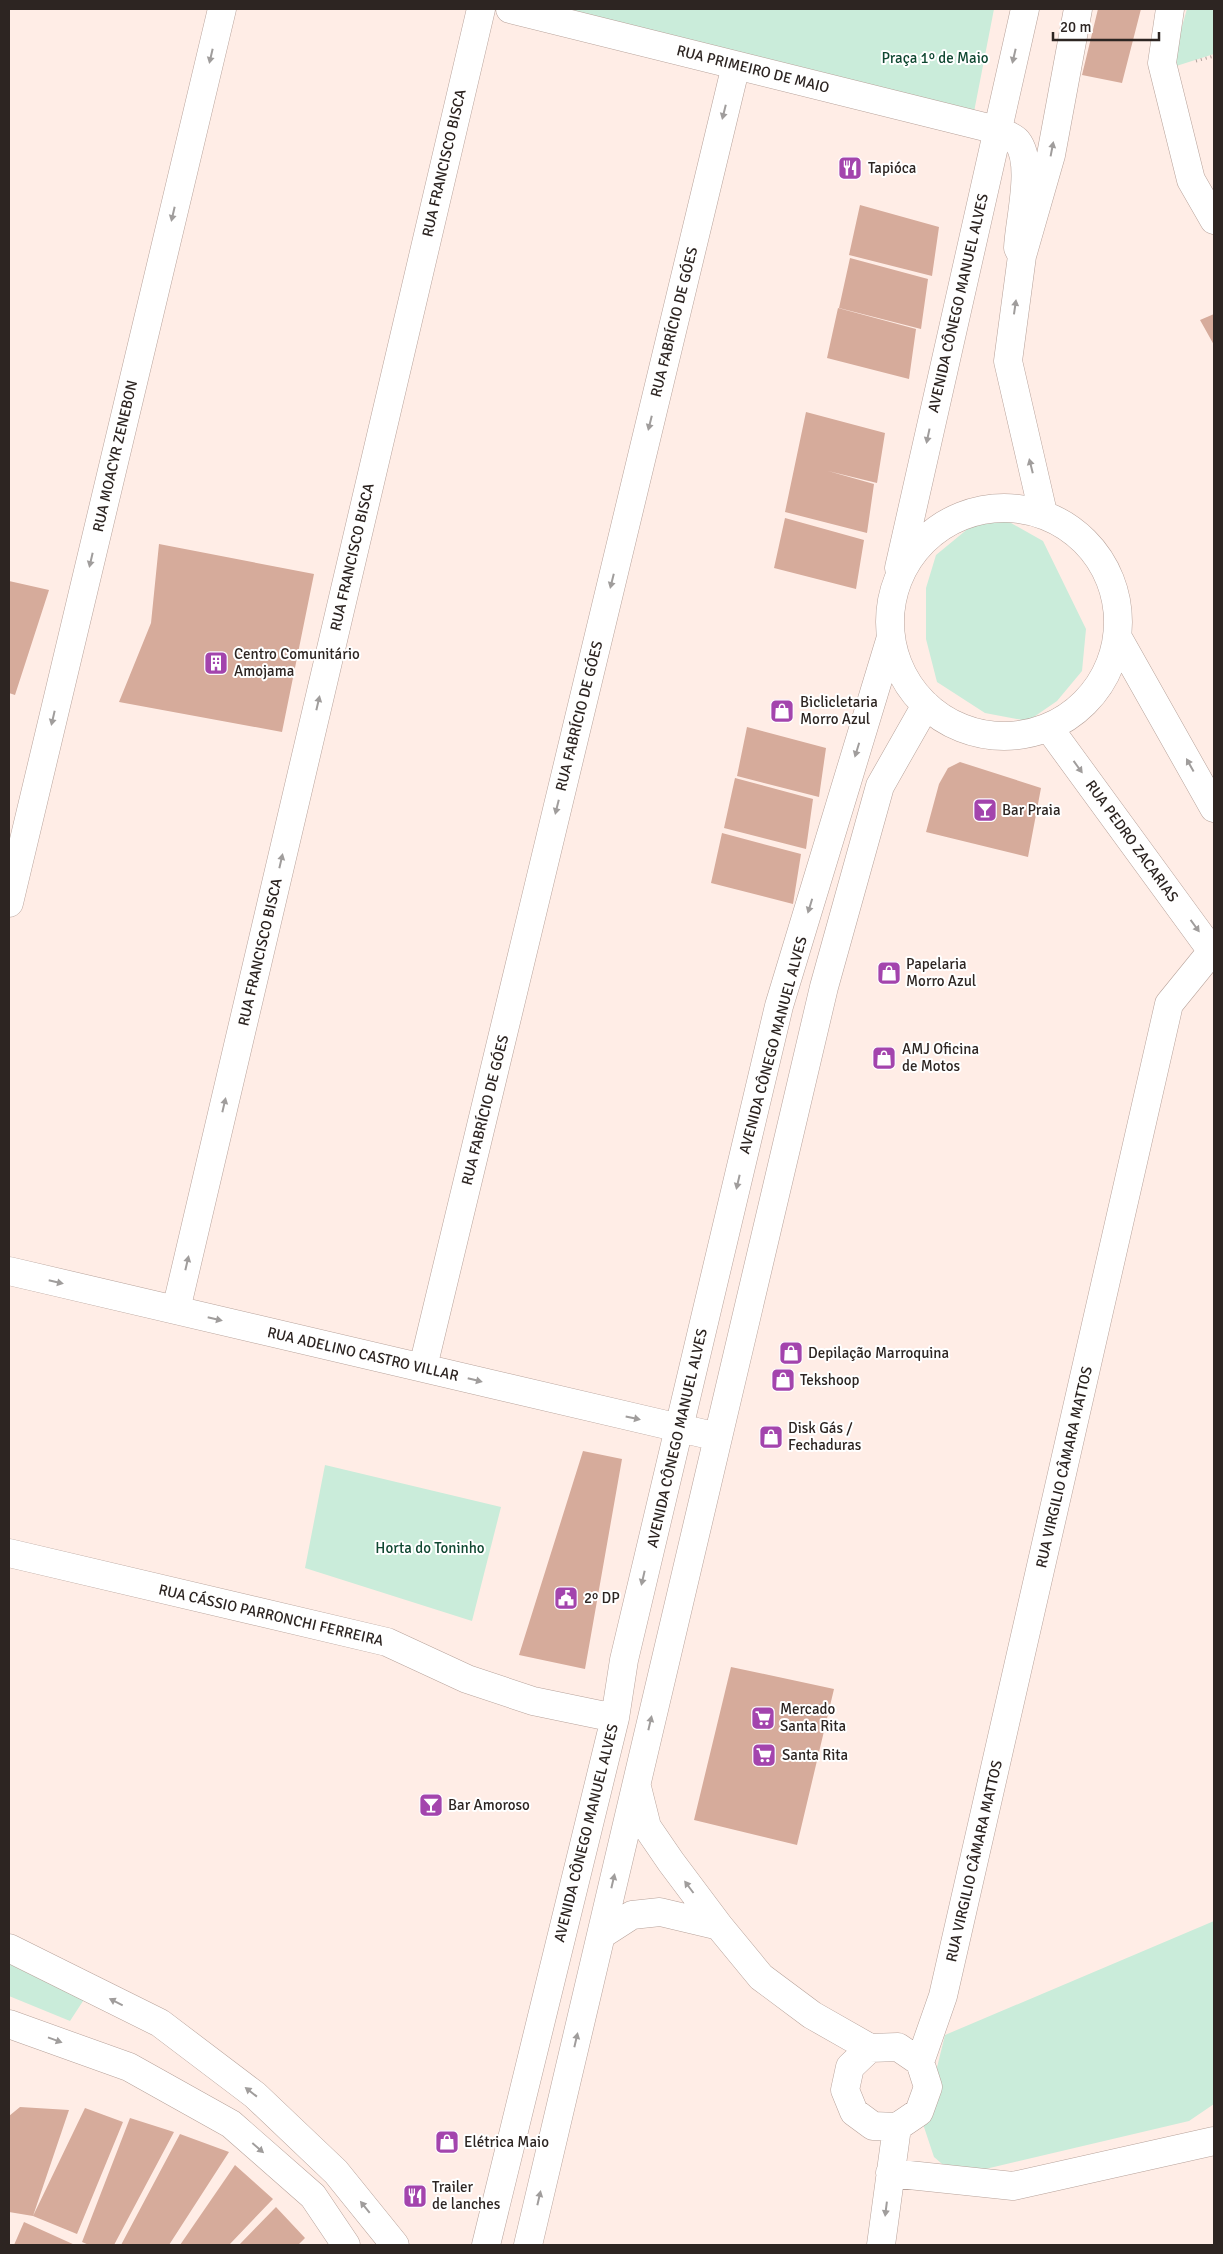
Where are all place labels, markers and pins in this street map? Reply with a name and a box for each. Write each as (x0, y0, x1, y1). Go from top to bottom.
restaurant icon: Tapióca (837, 155, 863, 181)
place label: Tapióca (868, 159, 916, 177)
place label: Centro Comunitário Amojama (234, 645, 360, 680)
building icon: Centro Comunitário Amojama (203, 650, 229, 676)
place label: Biclicletaria Morro Azul (800, 693, 878, 728)
shop icon: Biclicletaria Morro Azul (769, 698, 795, 724)
bar icon: Bar Praia (972, 797, 998, 823)
place label: Bar Praia (1002, 801, 1061, 819)
place label: Papelaria Morro Azul (906, 955, 976, 990)
shop icon: Papelaria Morro Azul (876, 960, 902, 986)
place label: AMJ Oficina de Motos (902, 1040, 979, 1075)
shop icon: AMJ Oficina de Motos (871, 1045, 897, 1071)
shop icon: Depilação Marroquina (778, 1340, 804, 1366)
place label: Depilação Marroquina (808, 1344, 949, 1362)
shop icon: Tekshoop (770, 1367, 796, 1393)
place label: Tekshoop (800, 1371, 859, 1389)
place label: Disk Gás / Fechaduras (788, 1419, 862, 1454)
shop icon: Disk Gás / Fechaduras (758, 1424, 784, 1450)
public building icon: 2º DP (553, 1585, 579, 1611)
place label: 2º DP (584, 1589, 620, 1607)
place label: Mercado Santa Rita (780, 1700, 846, 1735)
supermarket icon: Mercado Santa Rita (750, 1705, 776, 1731)
supermarket icon: Santa Rita (751, 1742, 777, 1768)
place label: Santa Rita (782, 1746, 848, 1764)
bar icon: Bar Amoroso (418, 1792, 444, 1818)
place label: Bar Amoroso (448, 1796, 530, 1814)
shop icon: Elétrica Maio (434, 2129, 460, 2155)
place label: Elétrica Maio (464, 2133, 549, 2151)
place label: Trailer de lanches (432, 2178, 501, 2213)
restaurant icon: Trailer de lanches (402, 2183, 428, 2209)

